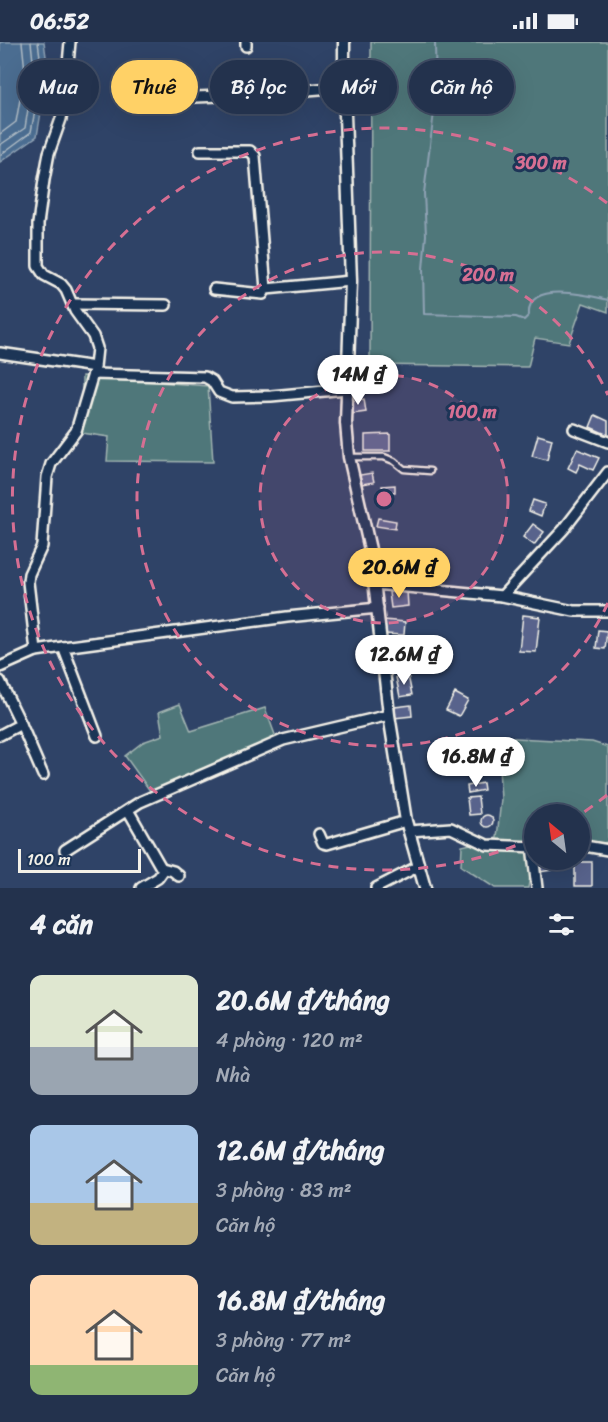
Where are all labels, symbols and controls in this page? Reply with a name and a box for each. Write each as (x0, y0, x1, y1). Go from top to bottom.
text: 06:52 (30, 2, 89, 41)
chip: Mua (18, 60, 99, 114)
chip: Thuê (111, 60, 198, 114)
chip: Bộ lọc (210, 60, 308, 114)
chip: Mới (320, 60, 397, 114)
chip: Căn hộ (409, 60, 514, 114)
text: 300 m (514, 147, 567, 179)
text: 200 m (461, 259, 514, 291)
pin: 14M ₫ (316, 355, 400, 406)
text: 14M ₫ (331, 357, 385, 392)
text: 100 m (448, 396, 497, 428)
centre of rings (374, 489, 394, 509)
pin: 20.6M ₫ (344, 548, 454, 599)
text: 20.6M ₫ (362, 550, 436, 585)
pin: 12.6M ₫ (349, 635, 459, 686)
text: 12.6M ₫ (369, 637, 439, 672)
pin: 16.8M ₫ (421, 737, 531, 788)
text: 16.8M ₫ (441, 739, 511, 774)
north arrow (524, 804, 590, 870)
map controls (524, 804, 590, 870)
text: 100 m (27, 845, 71, 874)
scale bar (18, 846, 141, 874)
text: 4 căn (30, 901, 93, 947)
icon: filters (545, 908, 578, 941)
text: 20.6M ₫/tháng (216, 977, 390, 1023)
icon: home (78, 999, 150, 1071)
text: 4 phòng · 120 m² (216, 1023, 363, 1058)
text: Nhà (216, 1058, 250, 1093)
text: 12.6M ₫/tháng (216, 1127, 385, 1173)
icon: home (78, 1149, 150, 1221)
text: 3 phòng · 83 m² (216, 1173, 352, 1208)
text: Căn hộ (216, 1208, 275, 1243)
text: 16.8M ₫/tháng (216, 1277, 385, 1323)
icon: home (78, 1299, 150, 1371)
text: 3 phòng · 77 m² (216, 1323, 351, 1358)
text: Căn hộ (216, 1358, 275, 1393)

